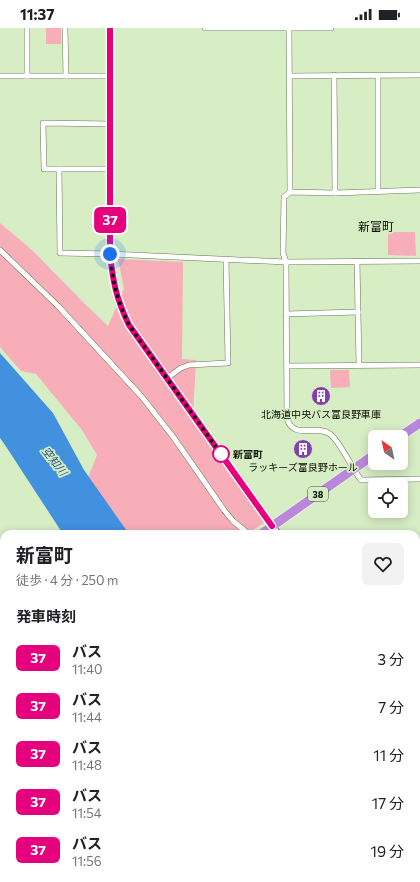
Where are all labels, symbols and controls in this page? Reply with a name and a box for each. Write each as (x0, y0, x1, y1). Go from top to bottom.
text: 11:37 (20, 5, 54, 23)
line badge: 37 (92, 207, 128, 233)
text: 37 (102, 211, 118, 228)
district label: 新富町 (358, 219, 394, 233)
your location (100, 244, 120, 264)
building icon: 北海道中央バス富良野車庫 (310, 385, 332, 407)
place label: 北海道中央バス富良野車庫 (261, 408, 381, 420)
north arrow (368, 430, 408, 470)
map controls (368, 430, 408, 518)
building icon: ラッキーズ富良野ホール (292, 438, 314, 460)
water label: 空知川 (40, 444, 71, 479)
marker: 新富町 (212, 445, 230, 463)
place label: 新富町 (233, 448, 263, 460)
place label: ラッキーズ富良野ホール (248, 461, 358, 473)
button: locate (368, 478, 408, 518)
road number: 38 (308, 487, 328, 501)
text: 新富町 (16, 543, 73, 566)
button: heart (362, 543, 404, 585)
text: 徒歩 · 4 分 · 250 m (16, 572, 118, 588)
text: 発車時刻 (16, 607, 76, 625)
text: バス (72, 642, 102, 660)
text: 37 (30, 649, 46, 666)
text: 3 分 (378, 650, 404, 668)
text: 11:40 (72, 661, 102, 677)
text: バス (72, 690, 102, 708)
text: 37 (30, 697, 46, 714)
text: 7 分 (378, 698, 404, 716)
text: 11:44 (72, 709, 102, 725)
text: バス (72, 738, 102, 756)
text: 37 (30, 745, 46, 762)
text: 11 分 (373, 746, 404, 764)
text: 11:48 (72, 757, 102, 773)
text: バス (72, 786, 102, 804)
text: 37 (30, 793, 46, 810)
text: 17 分 (372, 794, 404, 812)
text: 11:54 (72, 805, 101, 821)
text: バス (72, 834, 102, 852)
text: 37 (30, 841, 46, 858)
text: 19 分 (371, 842, 404, 860)
text: 11:56 (72, 853, 102, 869)

